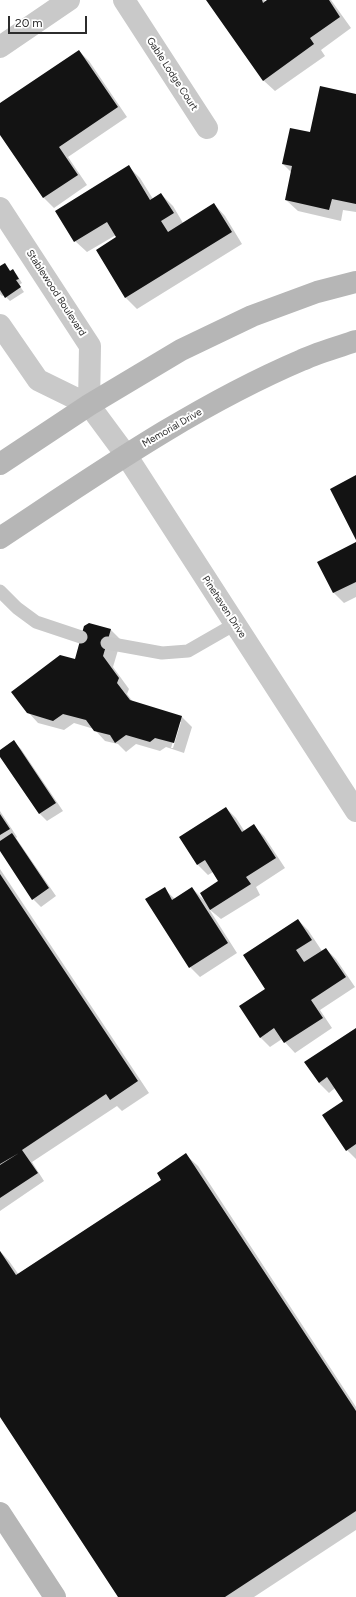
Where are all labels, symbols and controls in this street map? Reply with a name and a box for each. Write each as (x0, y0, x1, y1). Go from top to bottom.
scale bar (10, 8, 89, 34)
text: 20 m (15, 16, 43, 30)
street label: Gable Lodge Court (144, 35, 200, 113)
street label: Stablewood Boulevard (24, 248, 88, 338)
street label: Memorial Drive (140, 406, 204, 450)
street label: Pinehaven Drive (200, 574, 248, 640)

